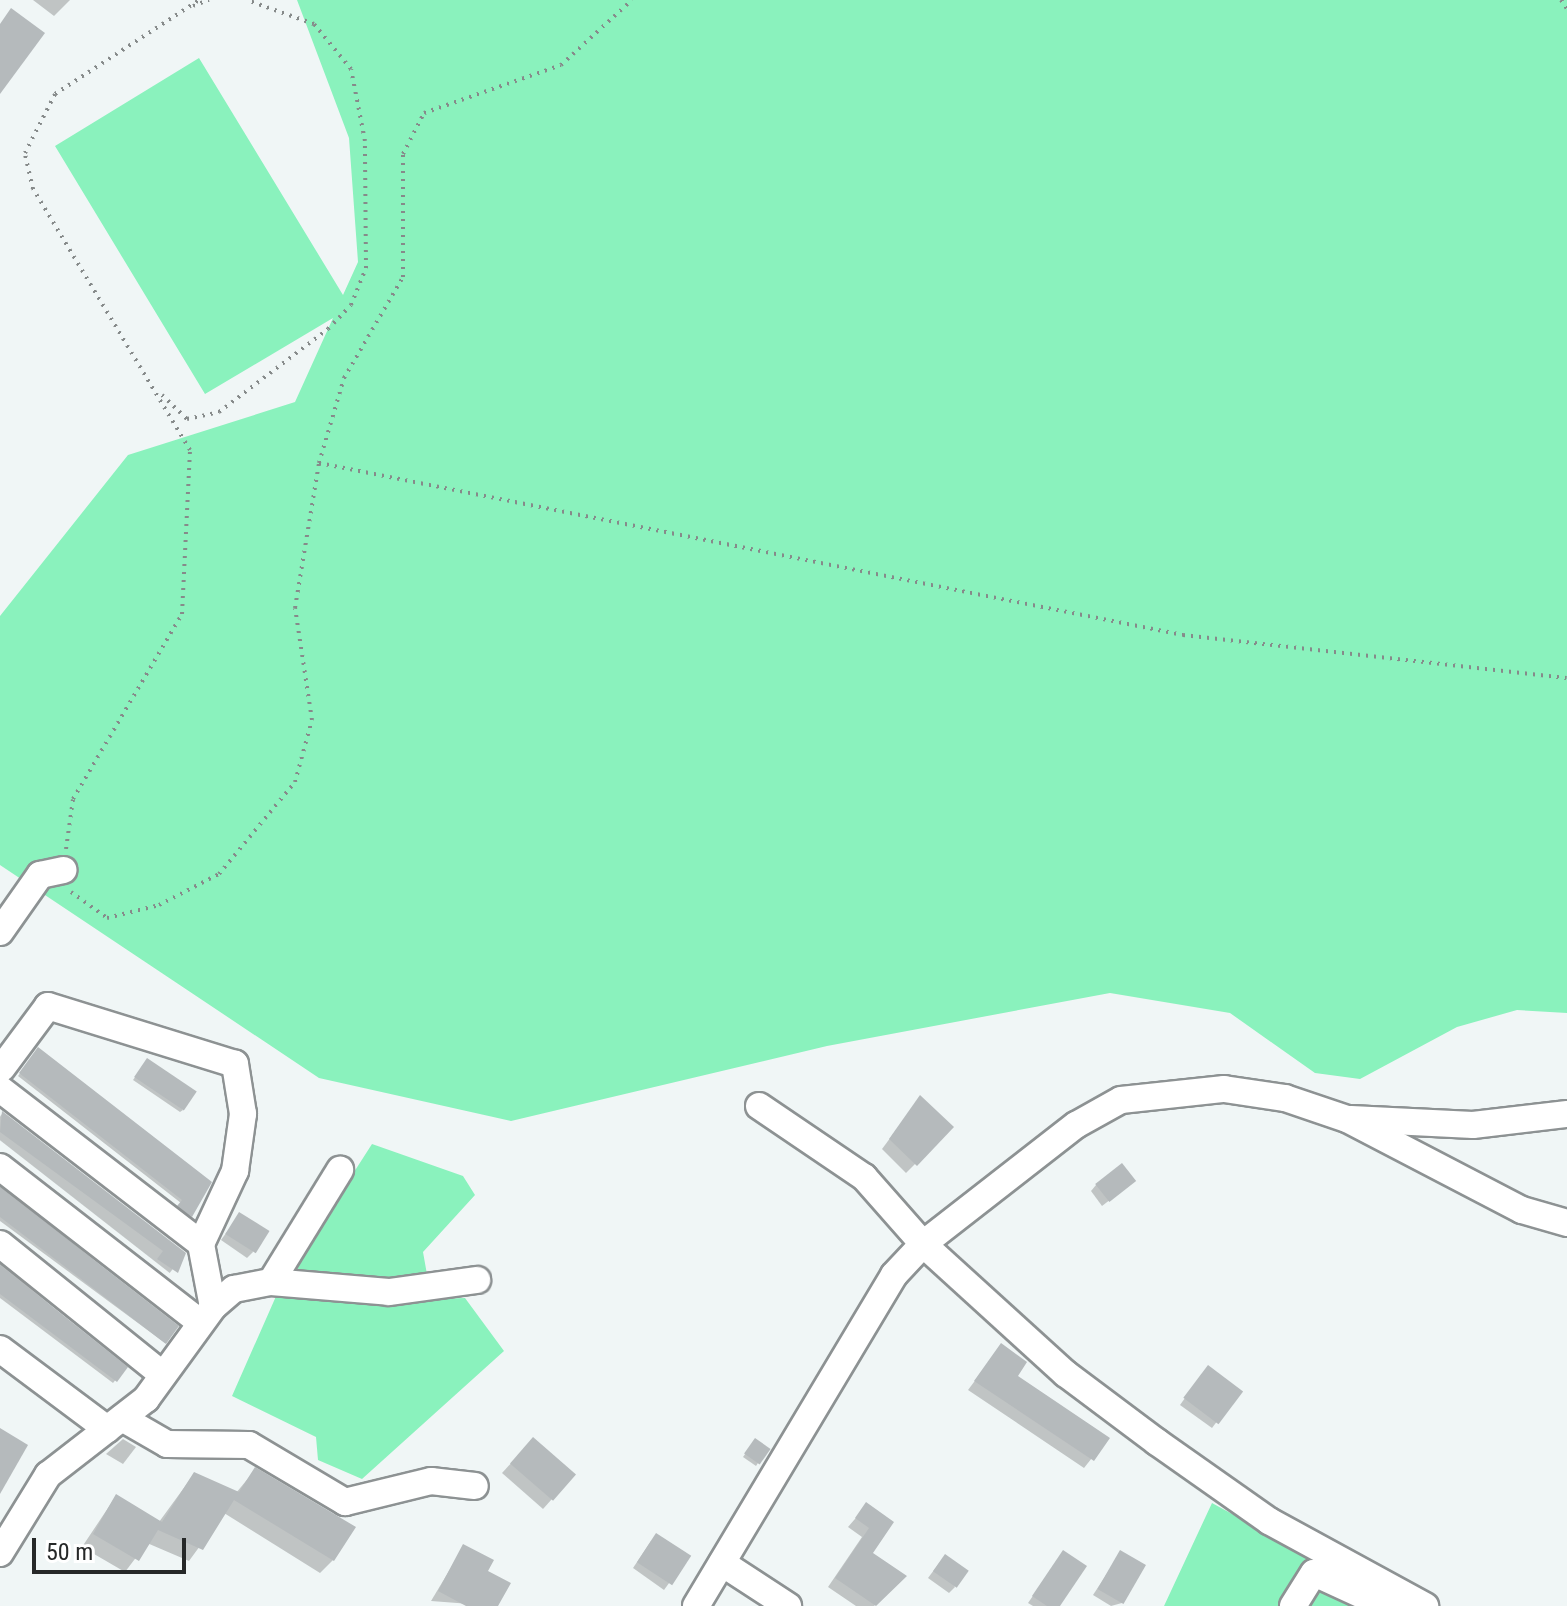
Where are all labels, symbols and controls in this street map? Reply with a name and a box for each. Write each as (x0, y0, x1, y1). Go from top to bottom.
scale bar (36, 1522, 190, 1572)
text: 50 m (46, 1538, 93, 1566)

